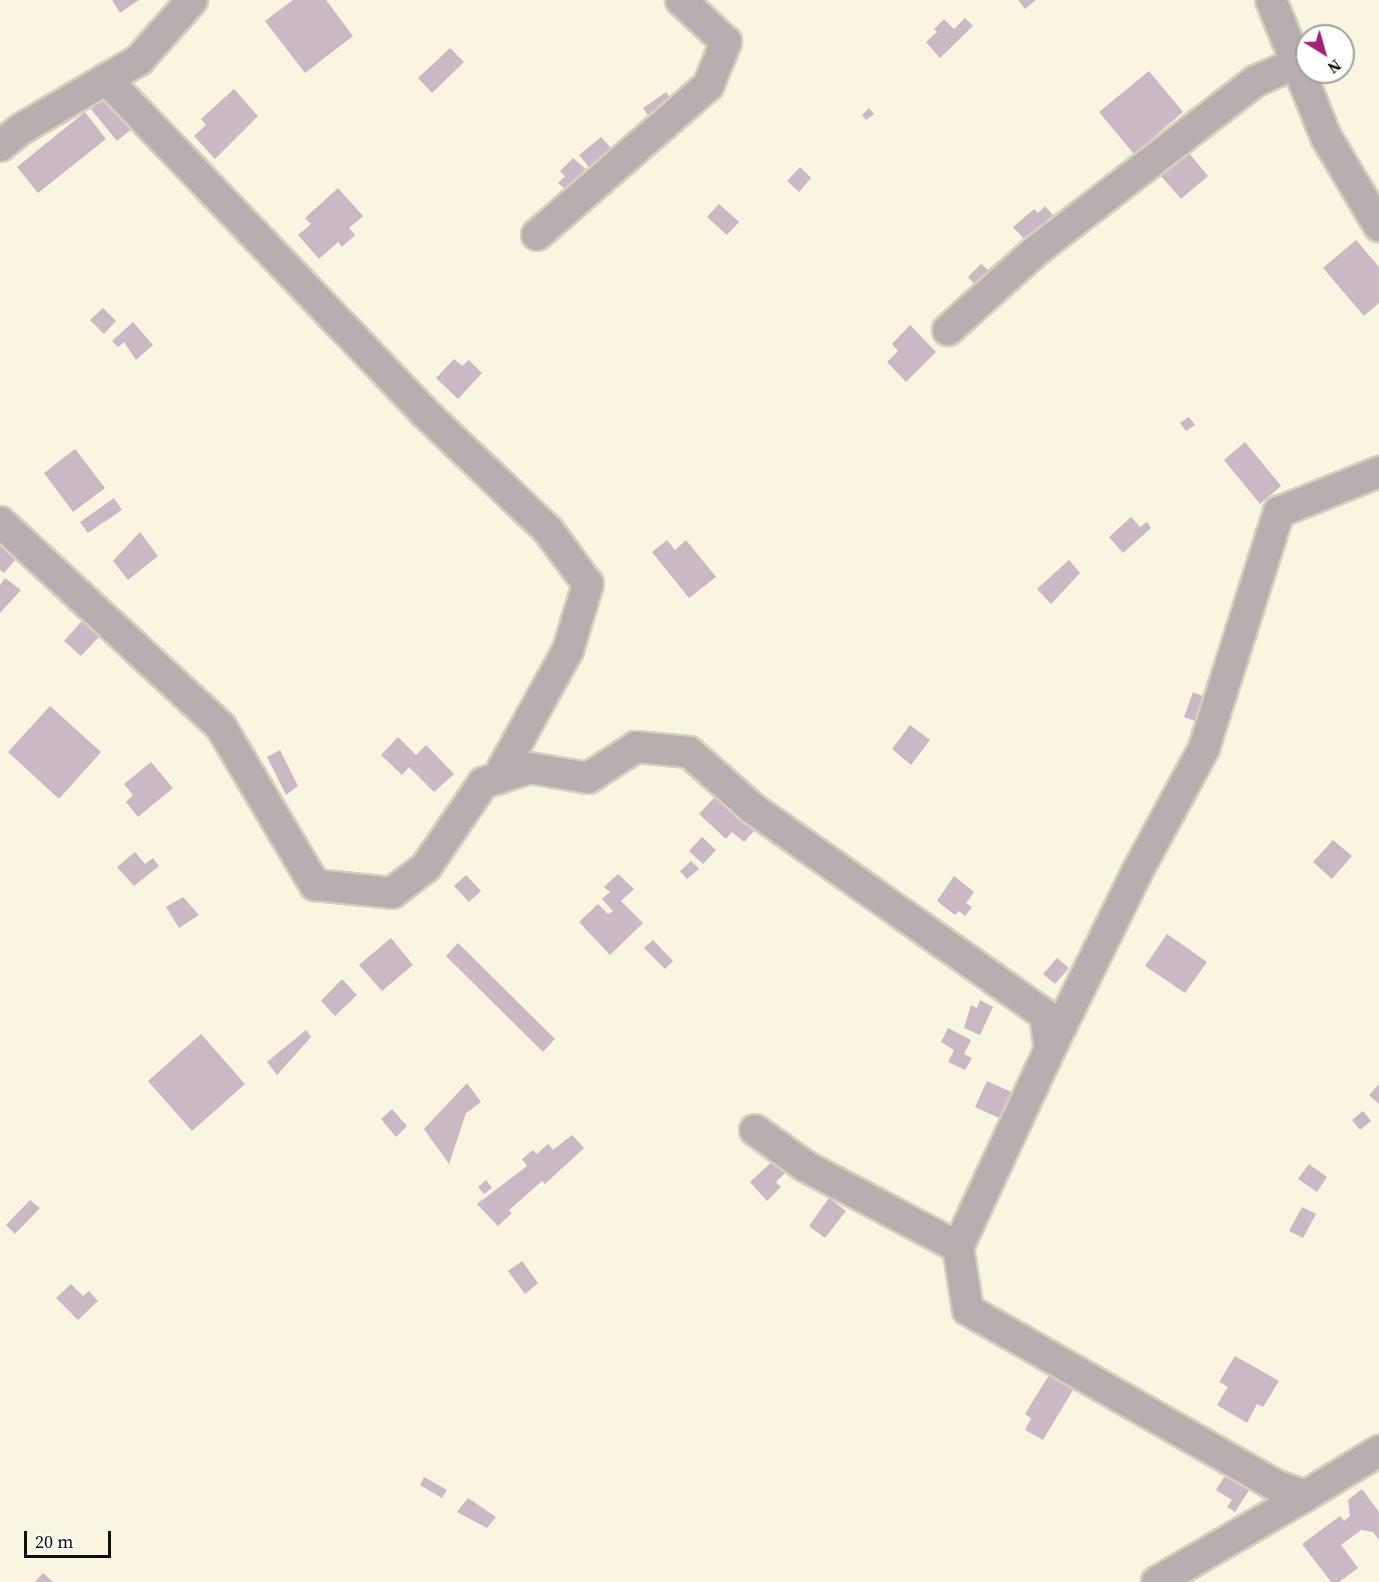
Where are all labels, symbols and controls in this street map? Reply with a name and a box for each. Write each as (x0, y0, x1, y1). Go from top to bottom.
north arrow (1295, 24, 1355, 84)
text: N (1323, 54, 1346, 79)
scale bar (27, 1519, 114, 1557)
text: 20 m (35, 1529, 73, 1554)

